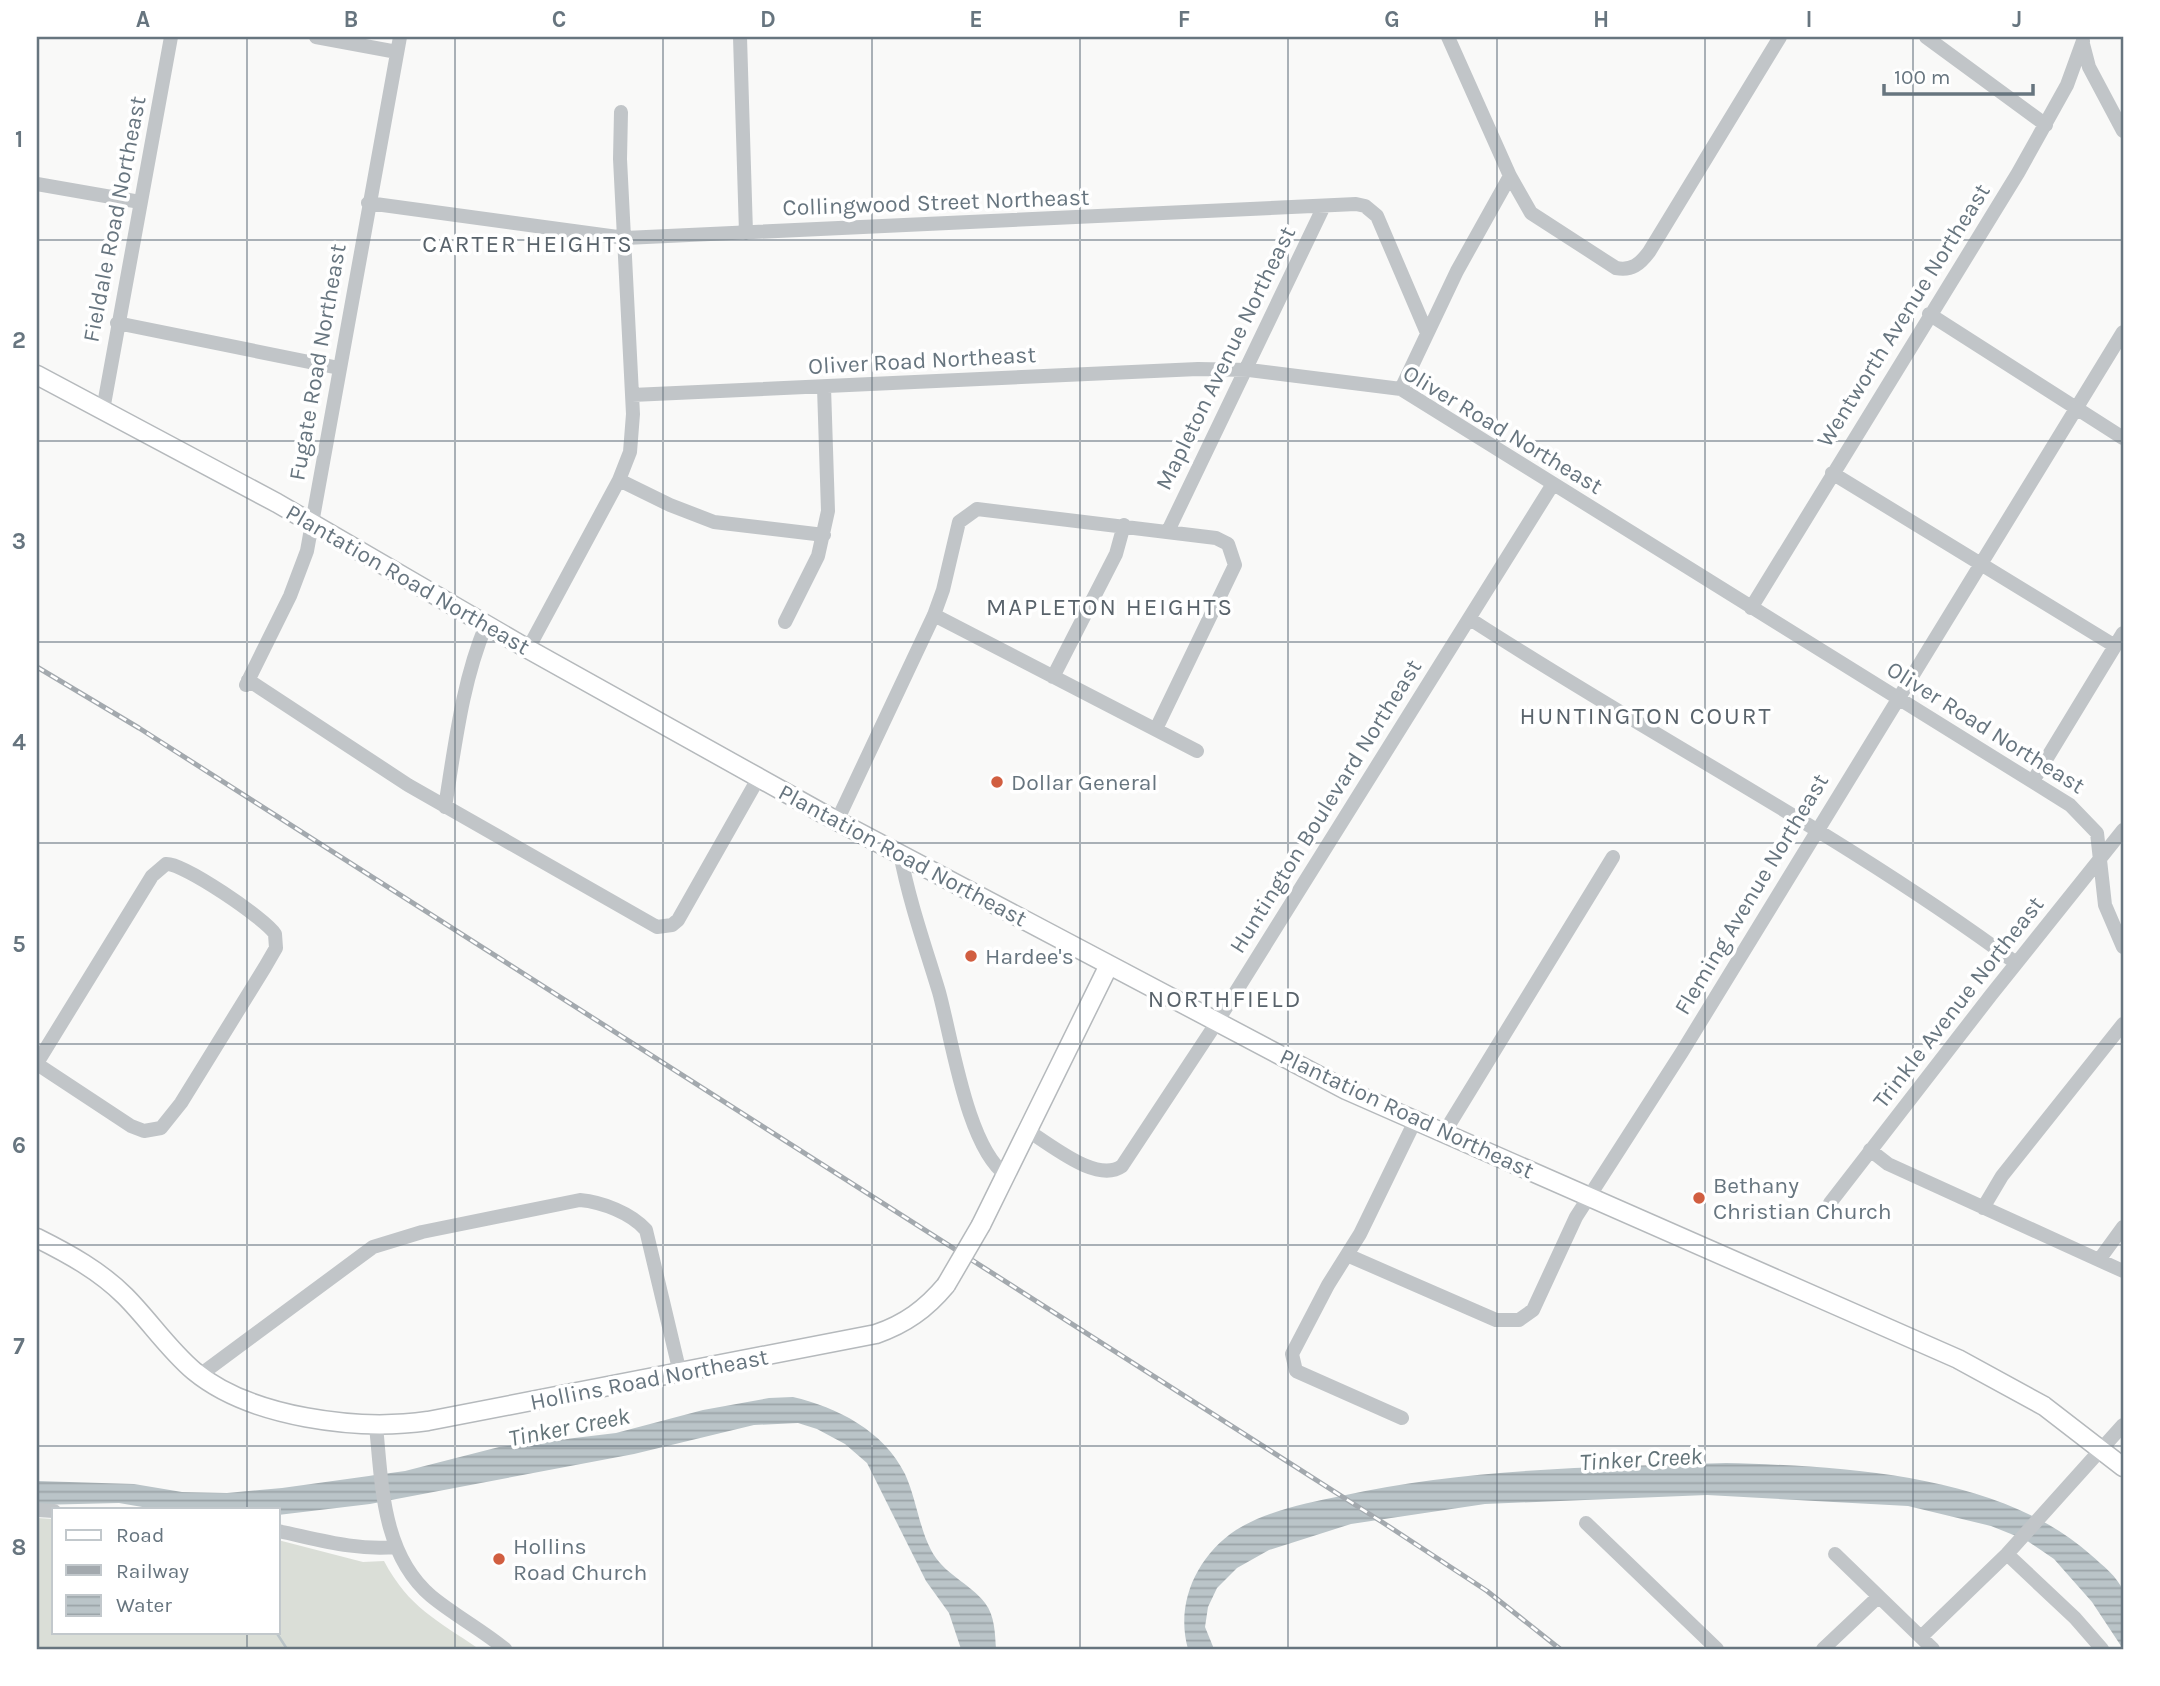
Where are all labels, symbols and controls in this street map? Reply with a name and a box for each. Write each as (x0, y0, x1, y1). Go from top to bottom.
text: A (136, 6, 150, 33)
text: B (344, 6, 358, 33)
text: C (552, 6, 566, 33)
text: D (760, 6, 776, 33)
text: E (969, 6, 983, 33)
text: F (1178, 6, 1190, 33)
text: G (1384, 6, 1400, 33)
text: H (1593, 6, 1609, 33)
text: I (1805, 6, 1813, 33)
text: J (2012, 6, 2022, 33)
scale bar (1884, 52, 2032, 96)
text: 100 m (1894, 65, 1951, 89)
street label: Fieldale Road Northeast (77, 94, 152, 344)
text: 1 (15, 126, 23, 153)
street label: Wentworth Avenue Northeast (1811, 178, 1996, 452)
street label: Collingwood Street Northeast (782, 184, 1090, 221)
street label: Mapleton Avenue Northeast (1150, 222, 1301, 494)
district label: CARTER HEIGHTS (422, 230, 634, 258)
street label: Fugate Road Northeast (283, 241, 352, 482)
text: 2 (12, 327, 26, 354)
street label: Oliver Road Northeast (807, 341, 1037, 380)
street label: Oliver Road Northeast (1398, 359, 1608, 500)
street label: Plantation Road Northeast (281, 498, 535, 661)
text: 3 (12, 528, 26, 555)
district label: MAPLETON HEIGHTS (986, 593, 1234, 621)
street label: Huntington Boulevard Northeast (1224, 654, 1427, 958)
street label: Oliver Road Northeast (1882, 656, 2090, 799)
district label: HUNTINGTON COURT (1520, 702, 1772, 730)
text: 4 (12, 729, 26, 756)
place label: Dollar General (1011, 769, 1158, 796)
street label: Fleming Avenue Northeast (1669, 769, 1834, 1020)
marker: Dollar General (989, 774, 1005, 790)
street label: Plantation Road Northeast (774, 778, 1032, 933)
street label: Trinkle Avenue Northeast (1867, 891, 2050, 1113)
text: 5 (12, 931, 26, 958)
place label: Hardee's (985, 943, 1074, 970)
marker: Hardee's (963, 948, 979, 964)
district label: NORTHFIELD (1148, 985, 1302, 1013)
street label: Plantation Road Northeast (1275, 1043, 1538, 1184)
text: 6 (12, 1132, 26, 1159)
place label: Bethany Christian Church (1713, 1172, 1892, 1225)
marker: Bethany Christian Church (1691, 1190, 1707, 1206)
text: 7 (13, 1333, 25, 1360)
street label: Hollins Road Northeast (528, 1343, 771, 1416)
water label: Tinker Creek (506, 1401, 633, 1452)
water label: Tinker Creek (1579, 1442, 1704, 1476)
legend (52, 1508, 280, 1634)
text: Road (116, 1523, 164, 1547)
place label: Hollins Road Church (513, 1533, 647, 1586)
text: 8 (12, 1534, 26, 1561)
marker: Hollins Road Church (491, 1551, 507, 1567)
text: Railway (116, 1559, 189, 1583)
text: Water (116, 1593, 172, 1617)

